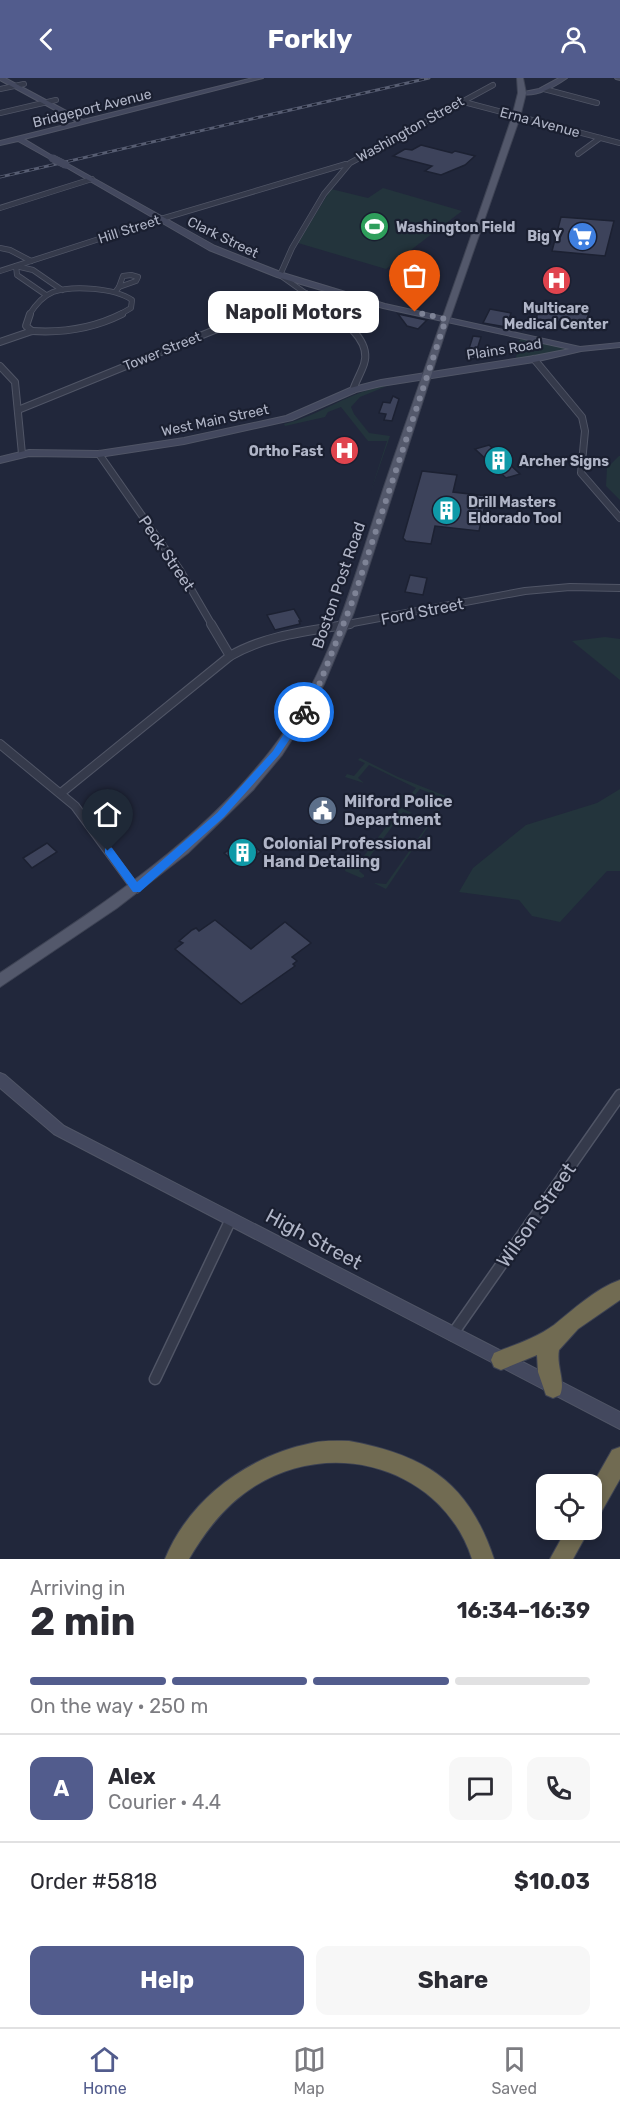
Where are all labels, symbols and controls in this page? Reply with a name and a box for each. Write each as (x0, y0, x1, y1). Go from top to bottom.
icon: back (30, 23, 63, 56)
text: Forkly (268, 23, 352, 55)
icon: person (557, 23, 590, 56)
street label: Bridgeport Avenue (31, 85, 153, 131)
street label: Washington Street (353, 93, 467, 166)
street label: Erna Avenue (498, 104, 582, 141)
street label: Hill Street (96, 211, 163, 247)
sports icon: Washington Field (359, 211, 391, 243)
street label: Clark Street (185, 213, 261, 262)
place label: Washington Field (396, 219, 515, 236)
supermarket icon: Big Y (567, 220, 599, 252)
place label: Big Y (527, 228, 562, 245)
pin (389, 250, 440, 312)
icon: bag (398, 259, 431, 292)
hospital icon: Multicare Medical Center (540, 265, 572, 297)
callout: Napoli Motors (208, 291, 379, 333)
text: Napoli Motors (225, 300, 362, 324)
place label: Multicare Medical Center (504, 300, 609, 333)
street label: Tower Street (121, 328, 204, 375)
street label: Plains Road (465, 335, 543, 364)
street label: West Main Street (160, 401, 271, 440)
hospital icon: Ortho Fast (328, 435, 360, 467)
place label: Ortho Fast (249, 443, 323, 460)
building icon: Archer Signs (482, 445, 514, 477)
place label: Archer Signs (519, 453, 609, 470)
building icon: Drill Masters Eldorado Tool (431, 494, 463, 526)
place label: Drill Masters Eldorado Tool (468, 494, 562, 527)
street label: Peck Street (135, 512, 199, 594)
street label: Boston Post Road (308, 519, 369, 651)
street label: Ford Street (379, 594, 465, 629)
courier (274, 682, 334, 742)
icon: bike (288, 696, 321, 729)
pin (82, 789, 133, 851)
place label: Milford Police Department (344, 792, 452, 829)
public building icon: Milford Police Department (307, 794, 339, 826)
icon: home (91, 798, 124, 831)
place label: Colonial Professional Hand Detailing (263, 834, 431, 871)
building icon: Colonial Professional Hand Detailing (226, 836, 258, 868)
street label: Wilson Street (491, 1158, 581, 1272)
street label: High Street (262, 1204, 367, 1275)
map controls (536, 1474, 602, 1540)
button: locate (536, 1474, 602, 1540)
text: Arriving in (30, 1576, 125, 1600)
text: 16:34–16:39 (457, 1597, 590, 1624)
text: 2 min (30, 1599, 136, 1645)
text: On the way · 250 m (30, 1694, 208, 1718)
button: chat (449, 1757, 512, 1820)
button: phone (527, 1757, 590, 1820)
text: Alex (108, 1763, 156, 1790)
text: A (54, 1775, 69, 1802)
text: Courier · 4.4 (108, 1790, 221, 1814)
text: Order #5818 (30, 1868, 158, 1895)
text: $10.03 (514, 1868, 590, 1895)
button: Help (30, 1946, 304, 2015)
button: Share (316, 1946, 590, 2015)
tab: Home (83, 2043, 127, 2098)
tab: Map (293, 2043, 326, 2098)
tab: Saved (491, 2043, 537, 2098)

